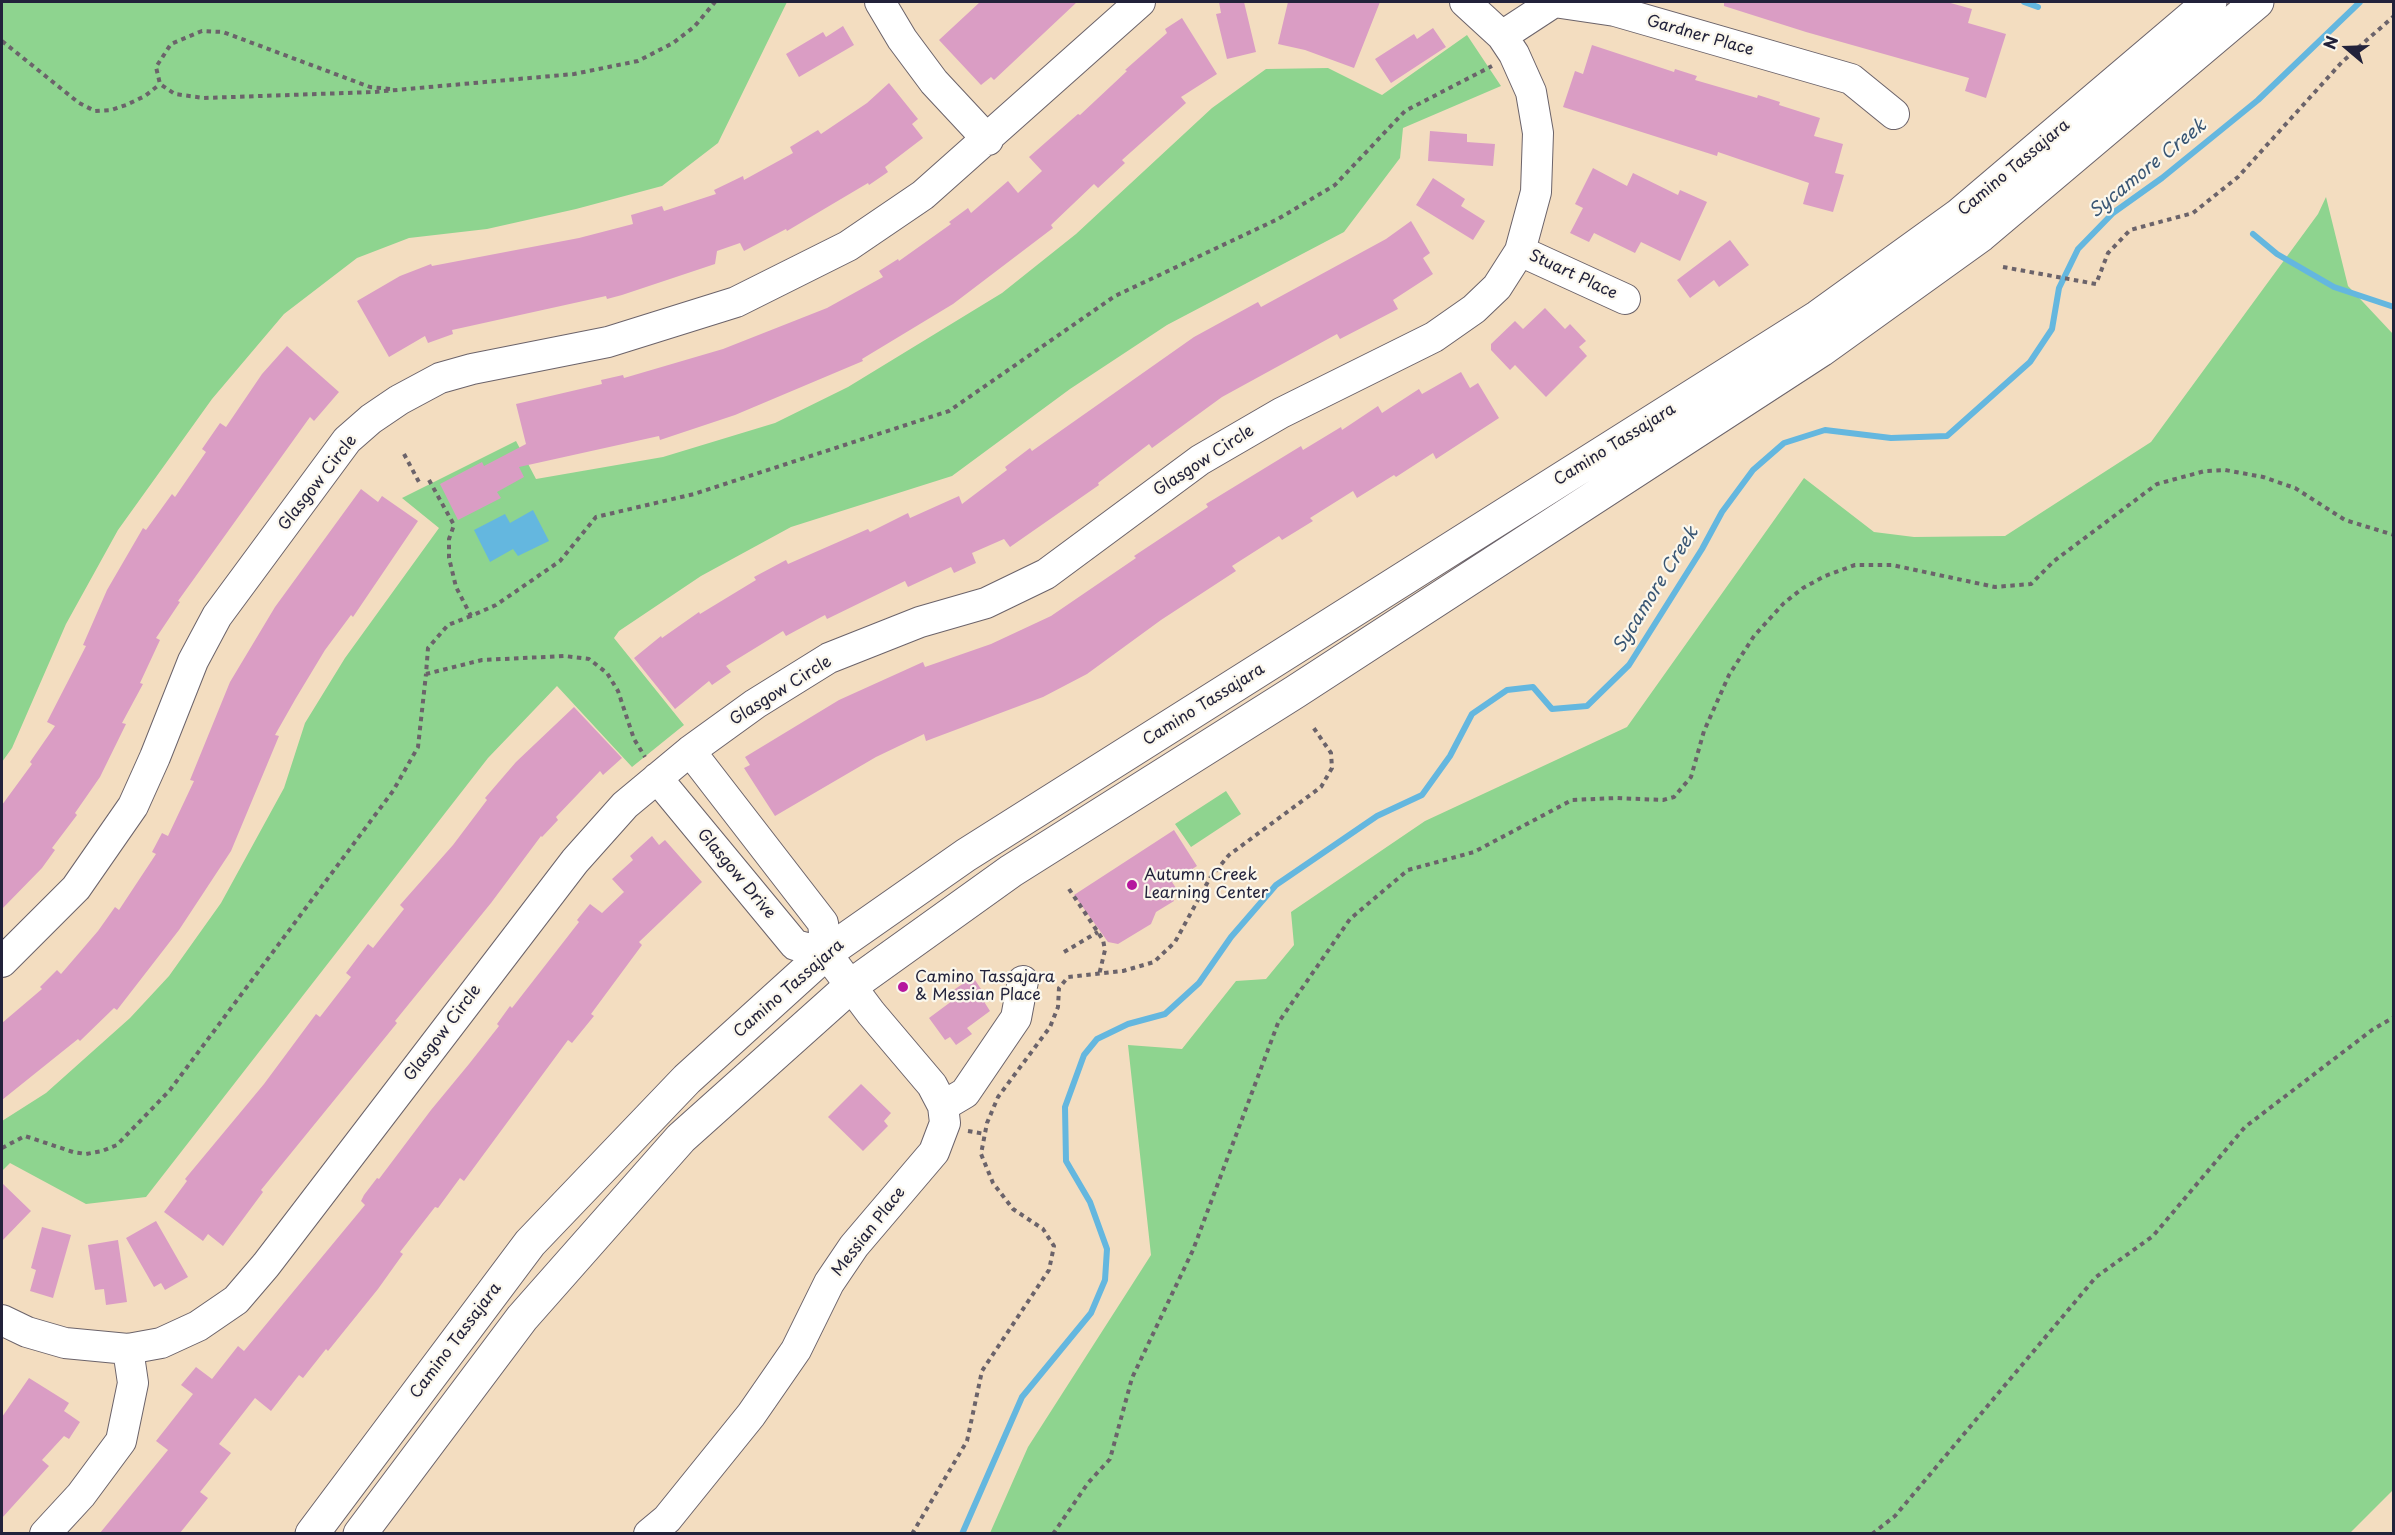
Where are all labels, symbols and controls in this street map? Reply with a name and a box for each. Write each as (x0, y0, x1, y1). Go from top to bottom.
street label: Gardner Place (1644, 12, 1756, 60)
north arrow (2317, 18, 2377, 78)
text: N (2317, 32, 2343, 52)
water label: Sycamore Creek (2085, 115, 2211, 223)
street label: Camino Tassajara (1954, 116, 2074, 220)
street label: Stuart Place (1526, 246, 1620, 304)
street label: Camino Tassajara (1551, 400, 1679, 490)
street label: Glasgow Circle (1150, 421, 1258, 501)
street label: Glasgow Circle (275, 431, 361, 535)
water label: Sycamore Creek (1609, 523, 1703, 657)
street label: Glasgow Circle (727, 652, 835, 730)
street label: Camino Tassajara (1140, 660, 1268, 750)
street label: Glasgow Drive (693, 825, 779, 923)
place label: Autumn Creek Learning Center (1144, 866, 1268, 904)
marker: Autumn Creek Learning Center (1125, 878, 1139, 892)
street label: Camino Tassajara (730, 936, 848, 1042)
place label: Camino Tassajara & Messian Place (915, 968, 1055, 1006)
marker: Camino Tassajara & Messian Place (896, 980, 910, 994)
street label: Glasgow Circle (400, 981, 486, 1085)
street label: Messian Place (828, 1183, 910, 1281)
street label: Camino Tassajara (406, 1279, 506, 1403)

